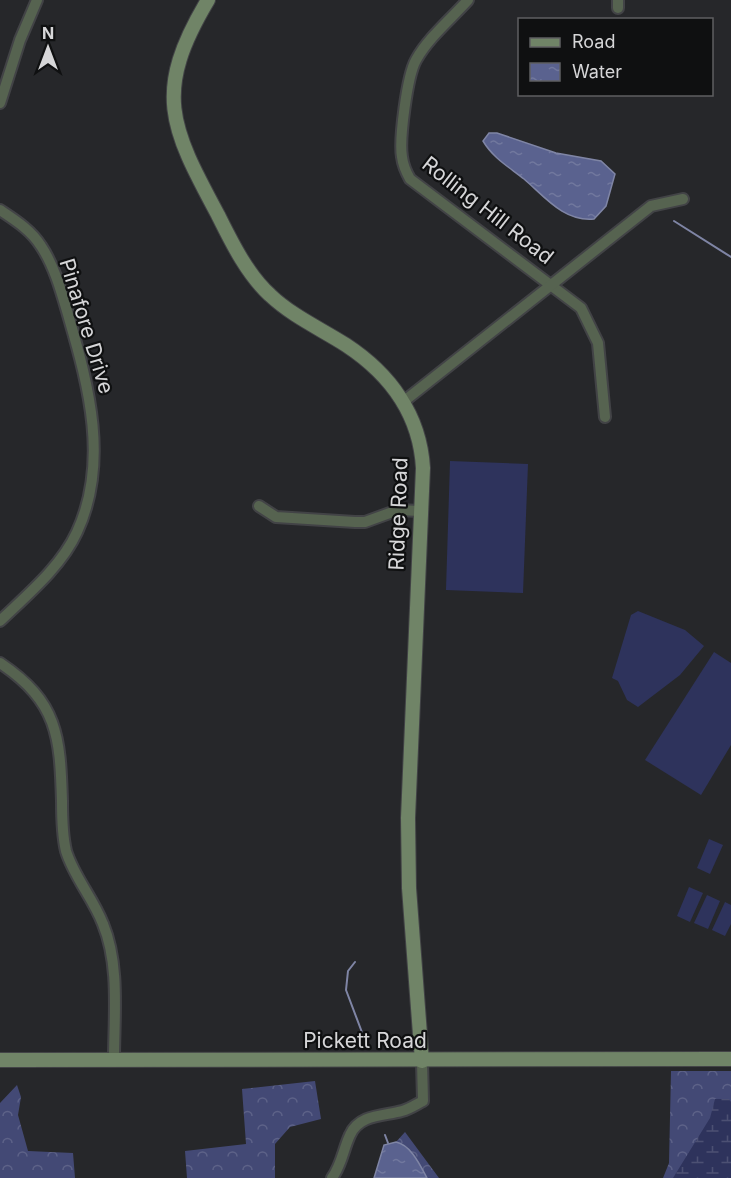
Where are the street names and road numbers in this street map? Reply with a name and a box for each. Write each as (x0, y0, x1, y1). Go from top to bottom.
street label: Rolling Hill Road (417, 151, 559, 269)
street label: Pinafore Drive (55, 255, 119, 397)
street label: Ridge Road (384, 457, 412, 571)
street label: Pickett Road (303, 1028, 427, 1053)

